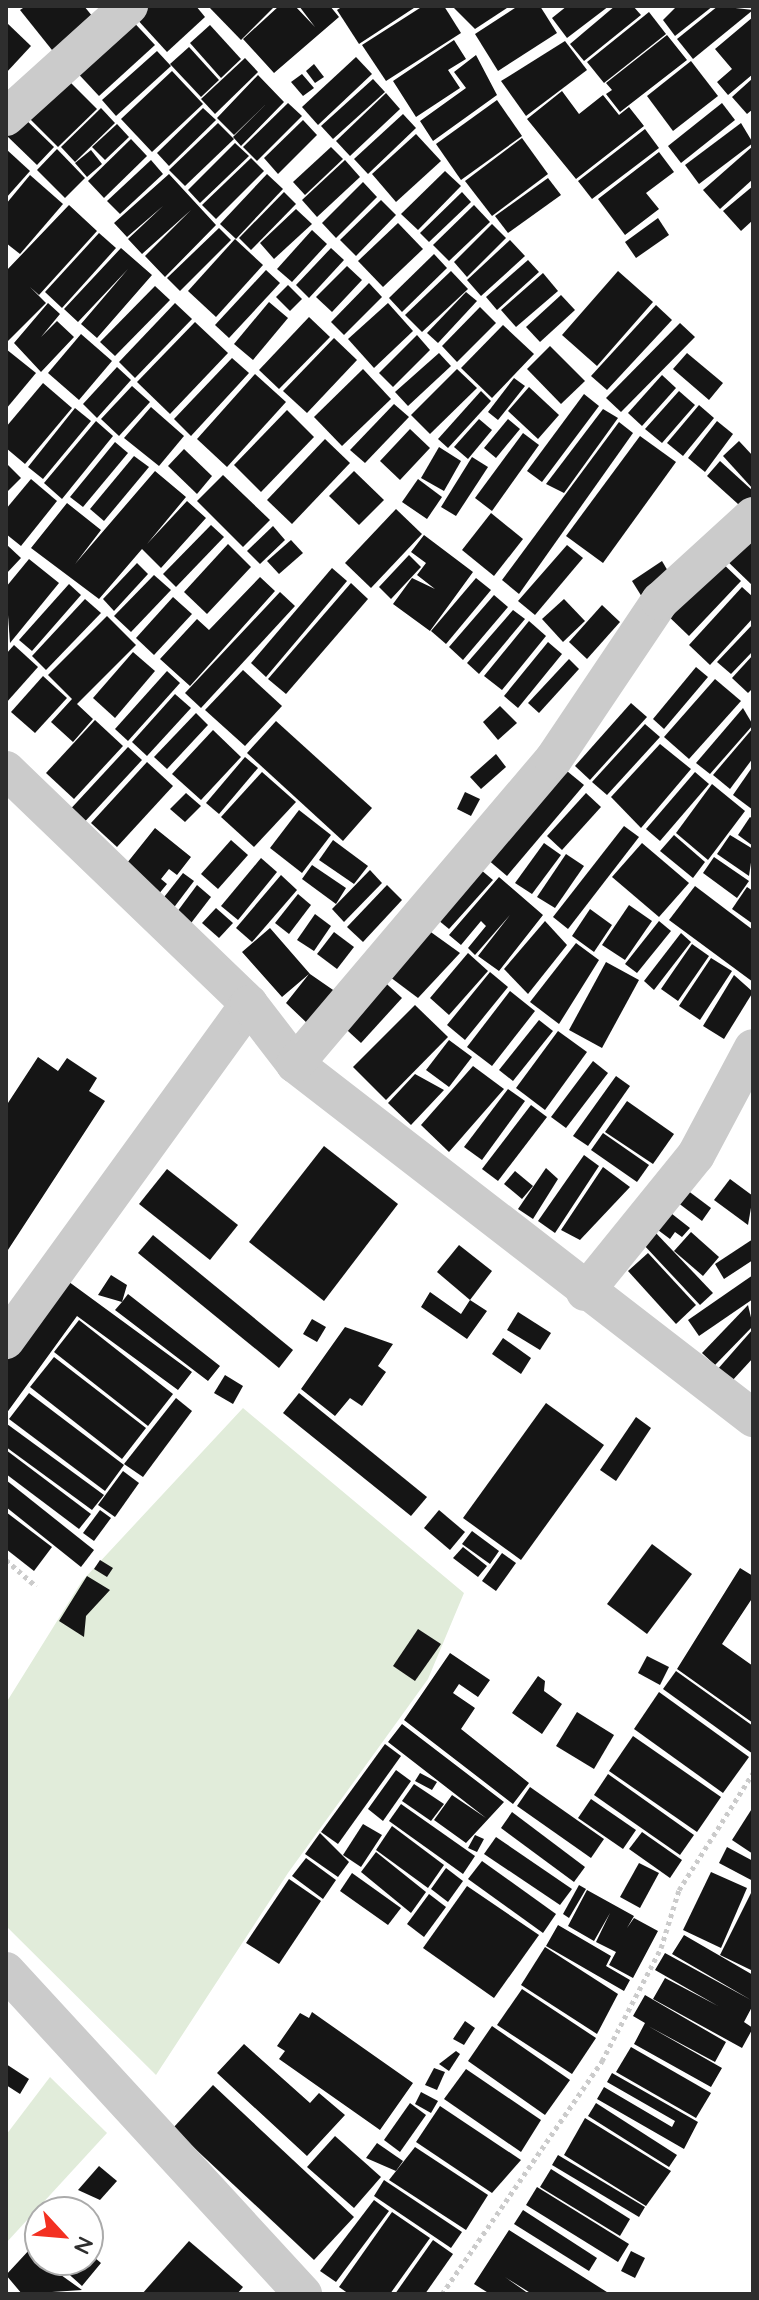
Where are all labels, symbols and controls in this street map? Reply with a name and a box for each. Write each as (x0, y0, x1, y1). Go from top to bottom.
north arrow (24, 2196, 104, 2276)
text: N (68, 2232, 100, 2259)

